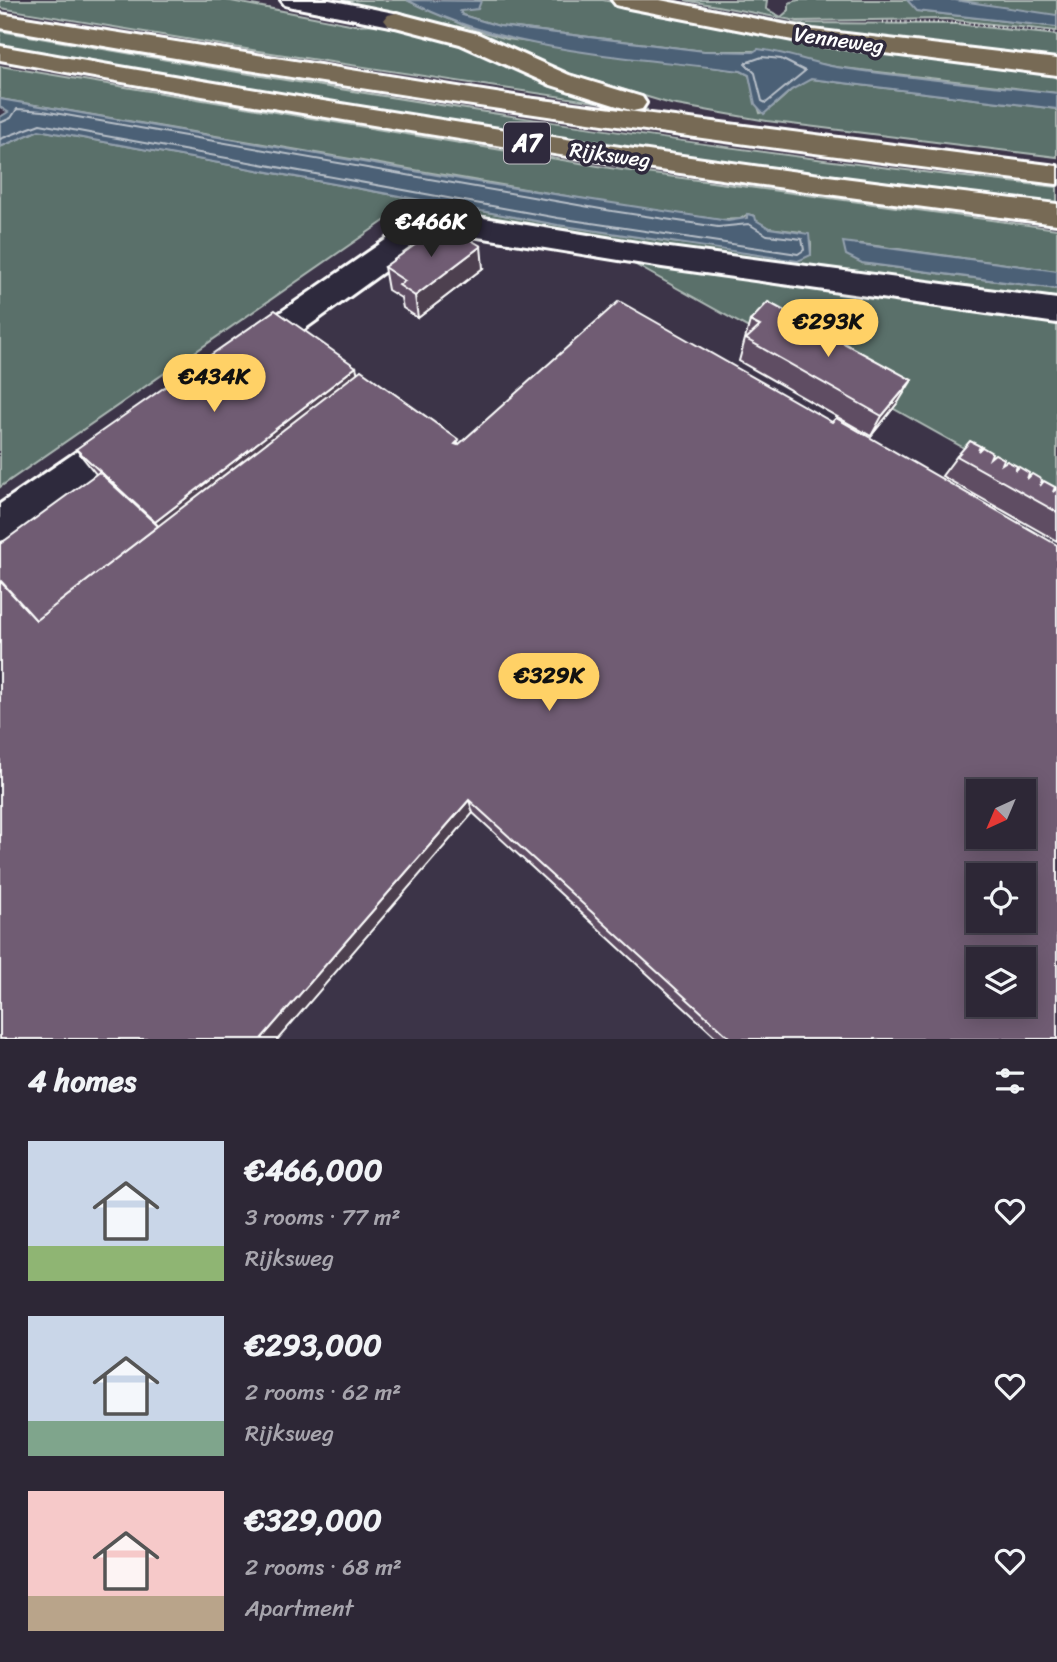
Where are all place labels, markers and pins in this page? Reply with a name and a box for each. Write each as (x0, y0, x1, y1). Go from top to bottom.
pin: €466K (382, 200, 480, 259)
pin: €293K (779, 300, 877, 359)
pin: €434K (165, 354, 263, 414)
pin: €329K (500, 654, 598, 713)

